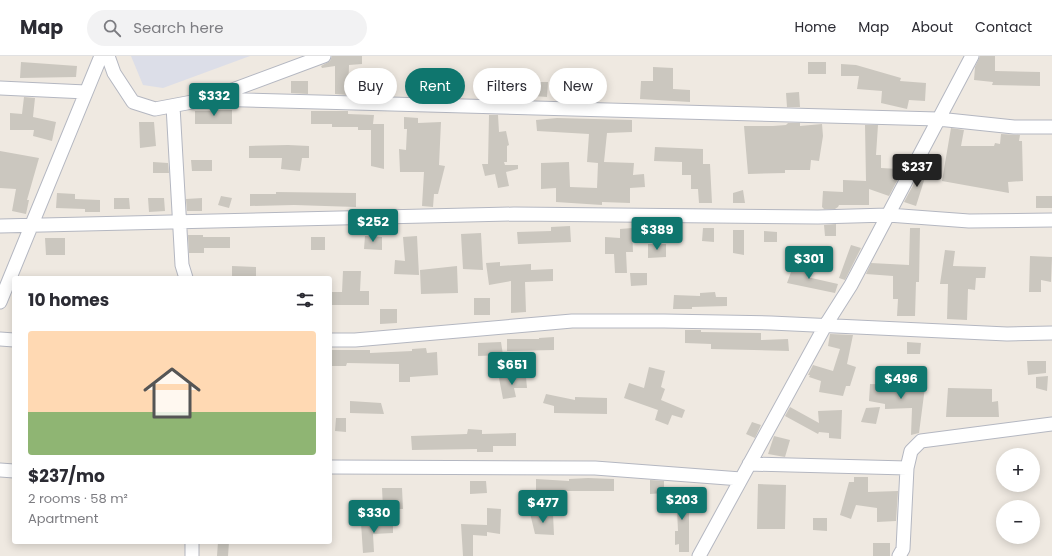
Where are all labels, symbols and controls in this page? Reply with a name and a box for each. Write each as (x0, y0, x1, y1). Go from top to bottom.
search box (87, 10, 367, 46)
text: Map (20, 14, 63, 41)
icon: search (101, 17, 123, 39)
text: Search here (133, 17, 224, 38)
text: Home (794, 17, 836, 37)
text: Map (858, 17, 889, 37)
text: About (911, 17, 953, 37)
text: Contact (975, 17, 1032, 37)
chip: Buy (344, 68, 397, 104)
chip: Rent (405, 68, 465, 104)
chip: Filters (473, 68, 541, 104)
chip: New (549, 68, 607, 104)
pin: $332 (190, 83, 238, 117)
text: $332 (198, 86, 230, 105)
pin: $237 (893, 154, 941, 188)
text: $237 (902, 157, 932, 176)
pin: $252 (349, 209, 397, 243)
text: $252 (357, 212, 389, 231)
pin: $389 (633, 217, 681, 251)
text: $389 (641, 220, 673, 239)
pin: $301 (785, 246, 833, 280)
text: $301 (794, 249, 824, 268)
text: 10 homes (28, 288, 109, 312)
icon: filters (294, 289, 316, 311)
pin: $651 (488, 352, 536, 386)
text: $651 (497, 355, 527, 374)
icon: home (136, 357, 208, 429)
pin: $496 (877, 366, 925, 400)
text: $496 (884, 369, 918, 388)
map controls (996, 448, 1040, 544)
button: + (996, 448, 1040, 492)
text: $237/mo (28, 464, 105, 488)
pin: $203 (658, 487, 706, 521)
text: 2 rooms · 58 m² (28, 489, 128, 508)
pin: $477 (519, 490, 567, 524)
text: $203 (666, 490, 698, 509)
text: $477 (527, 493, 559, 512)
pin: $330 (350, 500, 398, 534)
button: − (996, 500, 1040, 544)
text: $330 (358, 503, 390, 522)
text: Apartment (28, 509, 98, 528)

